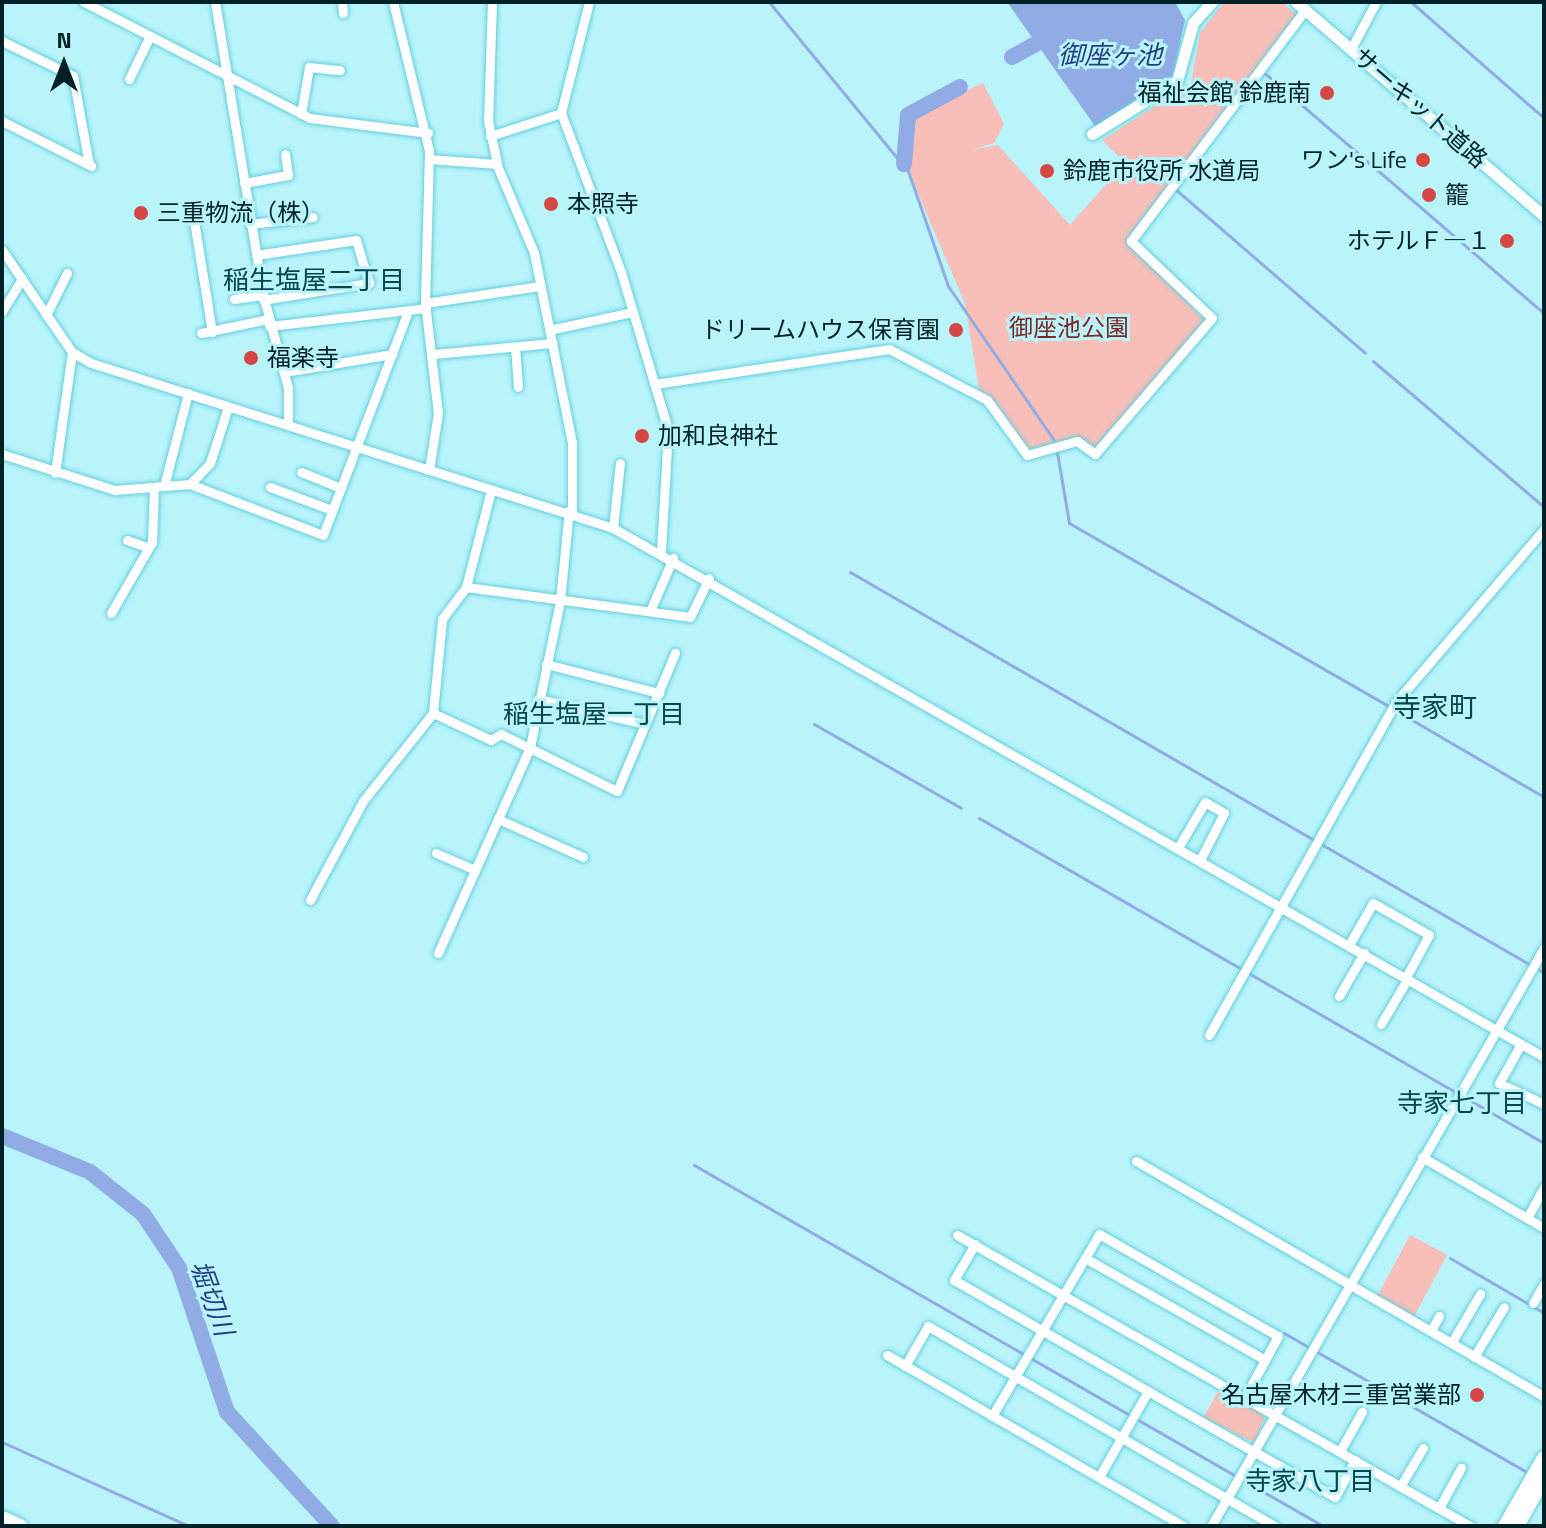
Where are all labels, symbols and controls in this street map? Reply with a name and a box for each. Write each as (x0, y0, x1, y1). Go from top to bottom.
text: N (56, 23, 72, 57)
north arrow (24, 24, 104, 104)
water label: 御座ヶ池 (1058, 39, 1162, 71)
street label: サーキット道路 (1347, 42, 1493, 174)
place label: 福祉会館 鈴鹿南 (1138, 79, 1311, 107)
marker: 福祉会館 鈴鹿南 (1318, 84, 1336, 102)
place label: ワン's Life (1301, 146, 1407, 174)
marker: ワン's Life (1414, 151, 1432, 169)
place label: 鈴鹿市役所 水道局 (1063, 157, 1260, 185)
marker: 鈴鹿市役所 水道局 (1038, 162, 1056, 180)
place label: 籠 (1445, 181, 1469, 209)
marker: 籠 (1420, 186, 1438, 204)
place label: 本照寺 (567, 190, 639, 218)
marker: 本照寺 (542, 195, 560, 213)
place label: 三重物流（株） (157, 199, 325, 227)
marker: 三重物流（株） (132, 204, 150, 222)
place label: ホテルＦ―１ (1347, 227, 1491, 255)
marker: ホテルＦ―１ (1498, 232, 1516, 250)
district label: 稲生塩屋二丁目 (223, 264, 405, 296)
park label: 御座池公園 (1009, 314, 1129, 342)
place label: ドリームハウス保育園 (700, 316, 940, 344)
marker: ドリームハウス保育園 (947, 321, 965, 339)
place label: 福楽寺 (267, 344, 339, 372)
marker: 福楽寺 (242, 349, 260, 367)
place label: 加和良神社 (658, 422, 778, 450)
marker: 加和良神社 (633, 427, 651, 445)
district label: 寺家町 (1393, 690, 1477, 724)
district label: 稲生塩屋一丁目 (503, 698, 685, 730)
district label: 寺家七丁目 (1397, 1087, 1527, 1119)
water label: 堀切川 (184, 1256, 240, 1340)
place label: 名古屋木材三重営業部 (1221, 1381, 1461, 1409)
marker: 名古屋木材三重営業部 (1468, 1386, 1486, 1404)
district label: 寺家八丁目 (1245, 1465, 1375, 1497)

